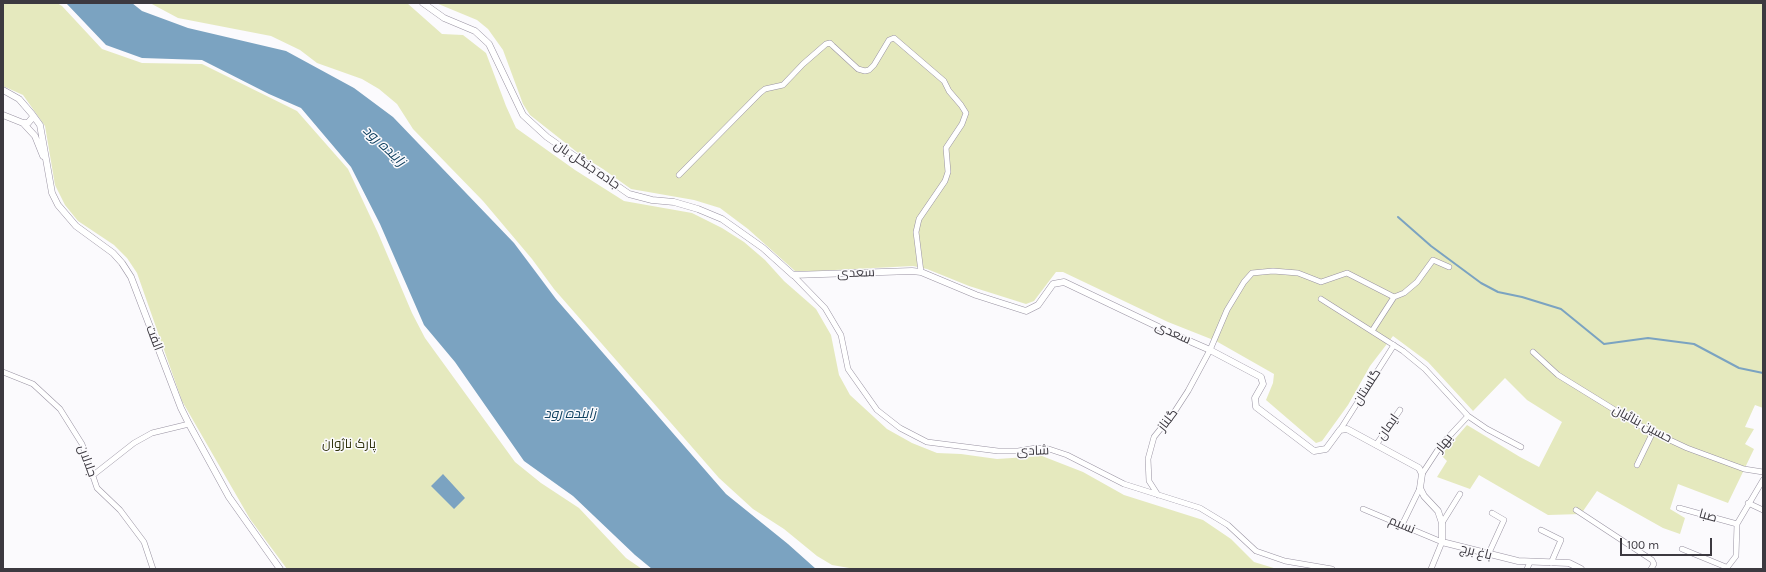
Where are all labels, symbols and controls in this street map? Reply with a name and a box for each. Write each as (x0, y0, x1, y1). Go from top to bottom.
water label: زاینده رود (359, 122, 409, 170)
street label: جاده جنگل بان (551, 137, 623, 193)
street label: سعدی (837, 265, 875, 281)
street label: سعدی (1153, 318, 1193, 348)
street label: الفت (142, 323, 166, 353)
street label: گلستان (1349, 366, 1385, 408)
street label: حسین بنائیان (1610, 402, 1674, 446)
water label: زاینده رود (544, 406, 596, 422)
street label: گلناز (1155, 406, 1181, 434)
street label: ایمان (1374, 411, 1402, 443)
street label: بهار (1432, 431, 1456, 455)
park label: پارک ناژوان (322, 436, 376, 452)
street label: جلالان (74, 443, 100, 479)
street label: شادی (1017, 443, 1049, 459)
street label: صبا (1697, 506, 1719, 526)
street label: نسیم (1387, 513, 1417, 537)
scale bar (1622, 530, 1714, 556)
text: 100 m (1627, 538, 1659, 552)
street label: باغ برج (1458, 541, 1494, 563)

